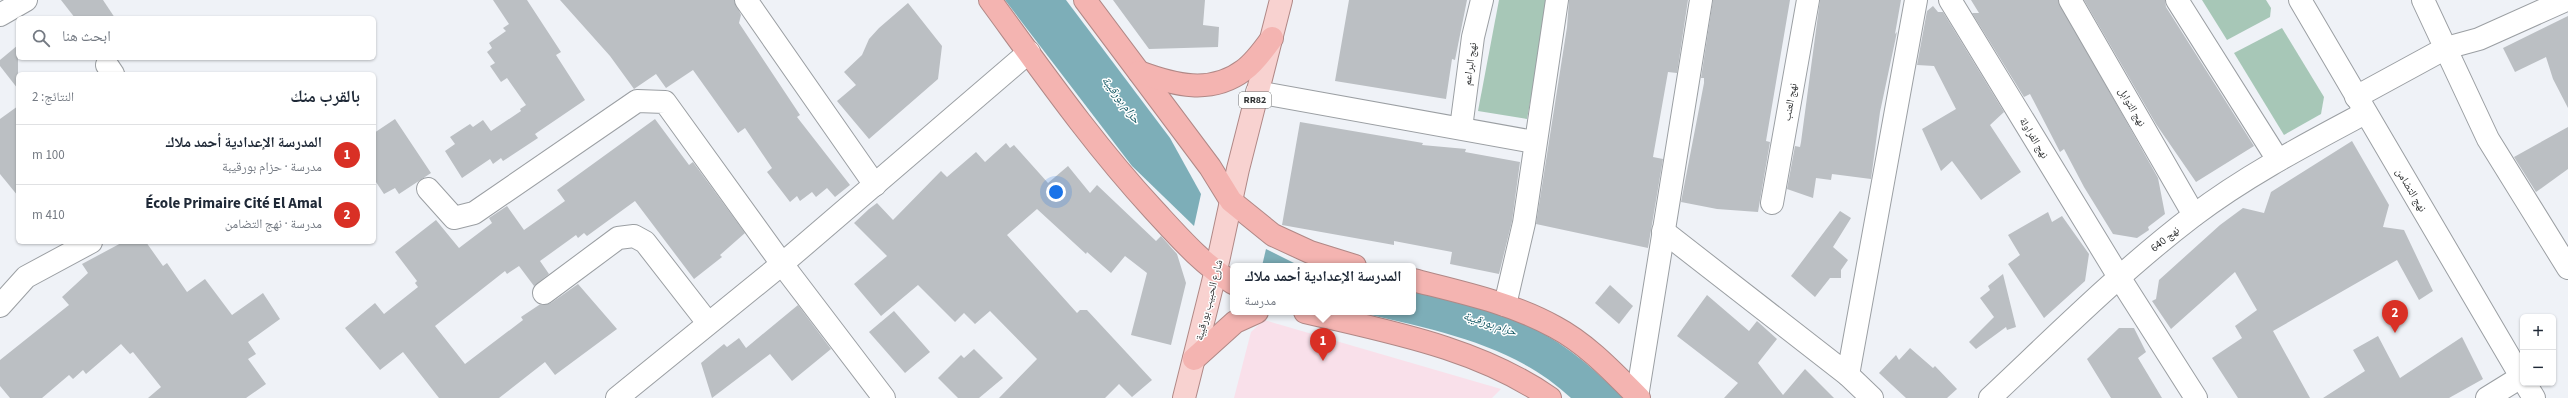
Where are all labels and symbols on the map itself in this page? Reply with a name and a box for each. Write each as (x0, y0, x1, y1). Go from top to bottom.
street label: نهج البراعم (1460, 41, 1480, 87)
water label: حزام بورقيبة (1098, 73, 1145, 128)
street label: نهج العنب (1779, 82, 1801, 122)
street label: نهج التوابل (2115, 85, 2149, 129)
road number: RR82 (1239, 92, 1271, 108)
street label: نهج الفراولة (2016, 115, 2052, 161)
street label: نهج التضامن (2392, 165, 2430, 215)
your location (1046, 182, 1066, 202)
street label: نهج 640 (2147, 223, 2183, 255)
street label: شارع الحبيب بورقيبة (1192, 258, 1226, 342)
pin: 2 (2382, 300, 2408, 333)
water label: حزام بورقيبة (1461, 307, 1519, 341)
pin: 1 (1310, 328, 1336, 361)

